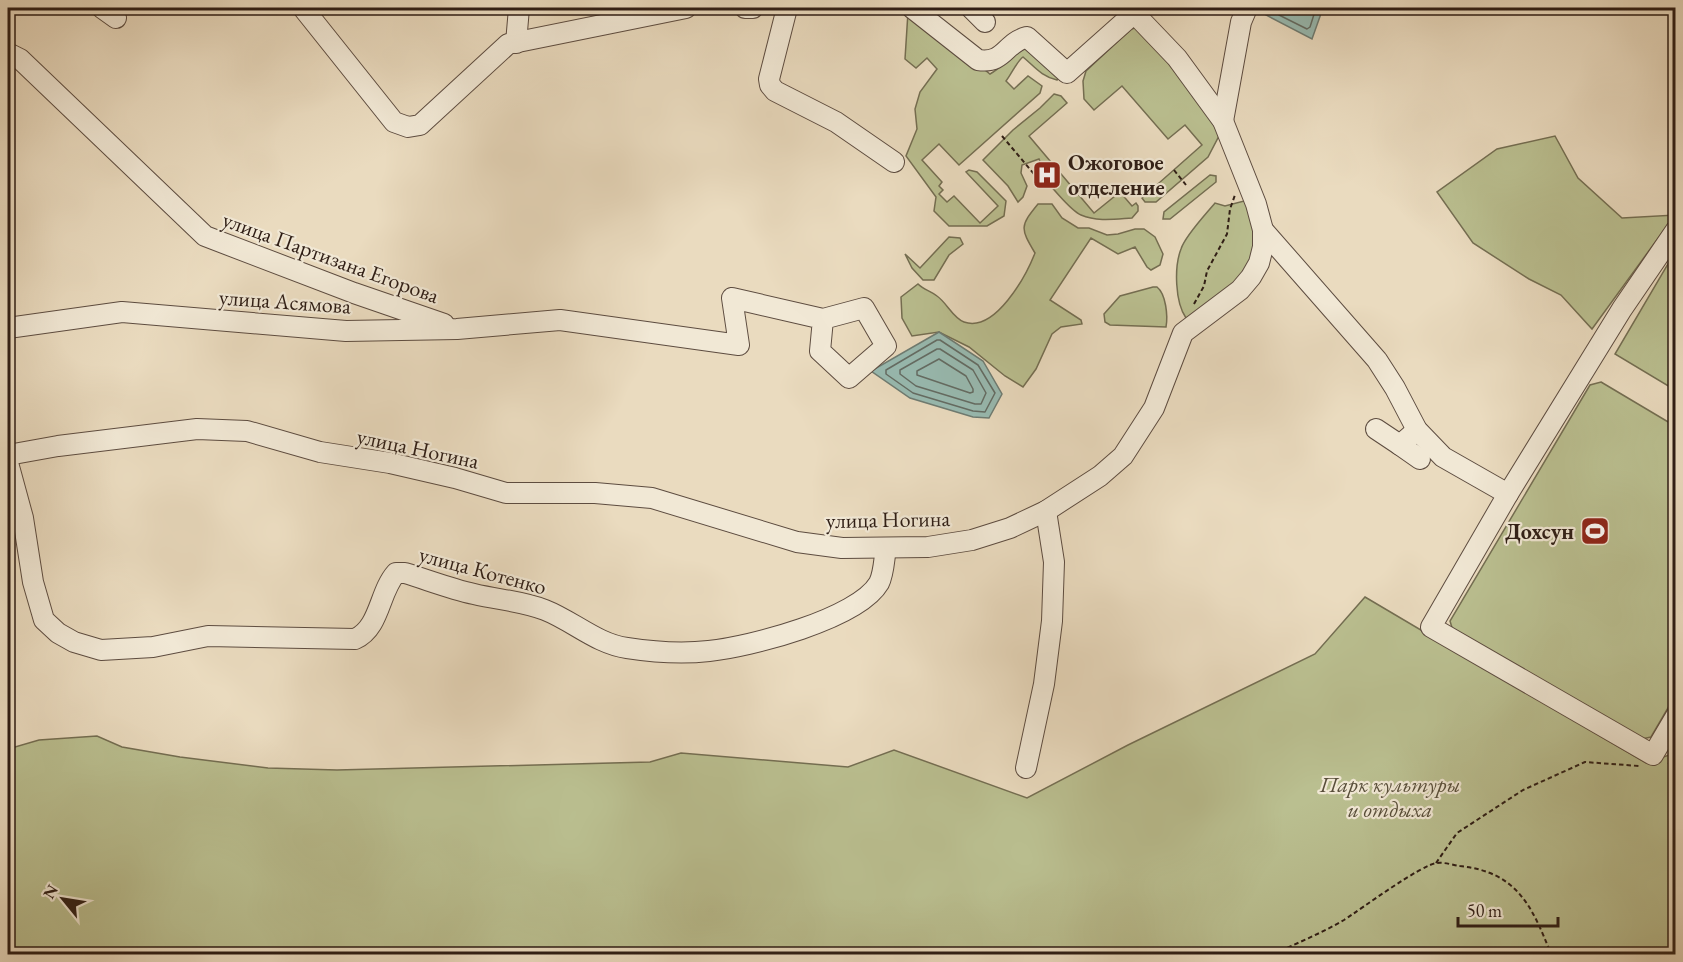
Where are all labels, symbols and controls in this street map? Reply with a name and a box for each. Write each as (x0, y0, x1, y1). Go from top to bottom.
place label: Ожоговое отделение (1068, 148, 1165, 202)
hospital icon: Ожоговое отделение (1031, 159, 1063, 191)
street label: улица Партизана Егорова (219, 205, 443, 310)
street label: улица Асямова (218, 282, 352, 321)
street label: улица Ногина (354, 421, 482, 476)
street label: улица Ногина (826, 504, 951, 535)
sports icon: Дохсун (1579, 515, 1611, 547)
place label: Дохсун (1505, 517, 1574, 546)
street label: улица Котенко (416, 540, 550, 601)
park label: Парк культуры и отдыха (1319, 770, 1460, 824)
north arrow (33, 869, 93, 929)
text: N (38, 881, 63, 903)
scale bar (1458, 890, 1558, 928)
text: 50 m (1467, 899, 1502, 922)

